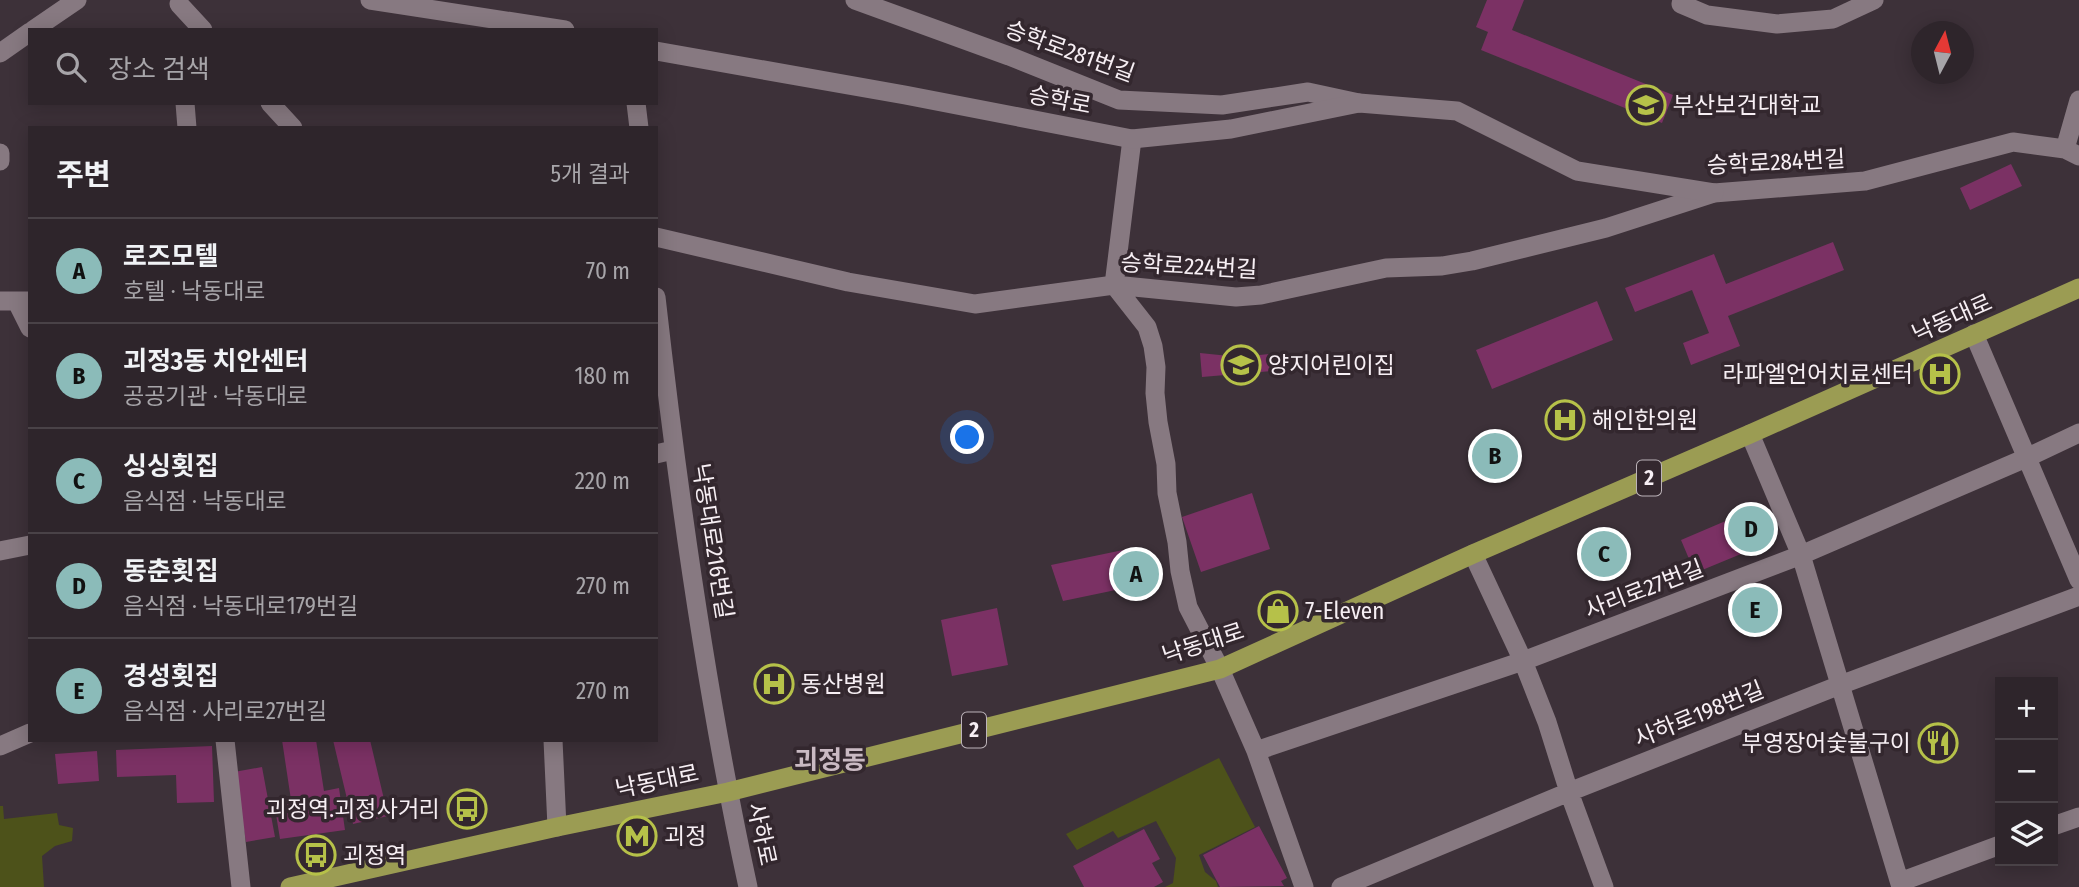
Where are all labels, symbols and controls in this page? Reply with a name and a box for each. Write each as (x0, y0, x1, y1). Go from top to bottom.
street label: 승학로281번길 (1001, 15, 1139, 87)
north arrow (1911, 21, 1974, 84)
search box (28, 28, 658, 105)
icon: search (52, 48, 90, 86)
text: 장소 검색 (108, 54, 210, 85)
street label: 승학로 (1026, 80, 1094, 120)
school or university icon: 부산보건대학교 (1625, 84, 1667, 126)
place label: 부산보건대학교 (1673, 91, 1821, 119)
street label: 승학로284번길 (1706, 144, 1846, 180)
text: 주변 (56, 157, 111, 193)
text: 5개 결과 (551, 160, 630, 188)
text: 로즈모텔 (123, 241, 219, 272)
street label: 승학로224번길 (1120, 248, 1258, 284)
text: A (73, 257, 85, 285)
text: 70 m (586, 257, 630, 285)
text: 호텔 · 낙동대로 (123, 277, 266, 305)
street label: 낙동대로 (1908, 288, 1996, 348)
school or university icon: 양지어린이집 (1220, 344, 1262, 386)
text: 괴정3동 치안센터 (123, 346, 308, 377)
place label: 양지어린이집 (1268, 351, 1395, 379)
hospital icon: 라파엘언어치료센터 (1919, 353, 1961, 395)
place label: 라파엘언어치료센터 (1723, 360, 1913, 388)
text: B (73, 362, 85, 390)
text: 180 m (574, 362, 630, 390)
text: 공공기관 · 낙동대로 (123, 382, 308, 410)
hospital icon: 해인한의원 (1544, 399, 1586, 441)
place label: 해인한의원 (1592, 406, 1698, 434)
your location (950, 420, 984, 454)
pin: B (1472, 430, 1518, 482)
text: 싱싱횟집 (123, 451, 219, 482)
street label: 낙동대로216번길 (687, 461, 739, 621)
road number: 2 (1637, 461, 1661, 496)
text: C (73, 467, 85, 495)
text: 220 m (575, 467, 630, 495)
text: 음식점 · 낙동대로 (123, 487, 287, 515)
pin: D (1728, 503, 1774, 555)
pin: C (1581, 528, 1627, 580)
pin: A (1113, 548, 1159, 600)
street label: 사리로27번길 (1581, 554, 1707, 624)
text: 동춘횟집 (123, 556, 219, 587)
text: D (72, 572, 86, 600)
text: 270 m (576, 572, 630, 600)
pin: E (1732, 584, 1778, 636)
shop icon: 7-Eleven (1257, 590, 1299, 632)
text: 음식점 · 낙동대로179번길 (123, 592, 358, 620)
place label: 7-Eleven (1305, 597, 1384, 625)
street label: 낙동대로 (1158, 617, 1248, 669)
text: 경성횟집 (123, 661, 219, 692)
hospital icon: 동산병원 (753, 663, 795, 705)
place label: 동산병원 (801, 670, 886, 698)
street label: 사하로198번길 (1630, 675, 1768, 753)
text: E (74, 677, 84, 705)
text: 270 m (576, 677, 630, 705)
map controls (1995, 677, 2058, 866)
button: + (1995, 677, 2058, 740)
text: 음식점 · 사리로27번길 (123, 697, 327, 725)
road number: 2 (962, 712, 986, 748)
restaurant icon: 부영장어숯불구이 (1917, 722, 1959, 764)
place label: 부영장어숯불구이 (1742, 729, 1911, 757)
button: − (1995, 740, 2058, 803)
district label: 괴정동 (794, 745, 866, 776)
street label: 낙동대로 (613, 759, 701, 803)
bus stop icon: 괴정역.괴정사거리 (446, 788, 488, 830)
place label: 괴정역.괴정사거리 (266, 795, 440, 823)
street label: 사하로 (742, 800, 782, 868)
button: layers (1995, 803, 2058, 866)
metro station icon: 괴정 (616, 815, 658, 857)
place label: 괴정 (664, 822, 706, 850)
bus stop icon: 괴정역 (295, 834, 337, 876)
place label: 괴정역 (343, 841, 406, 869)

